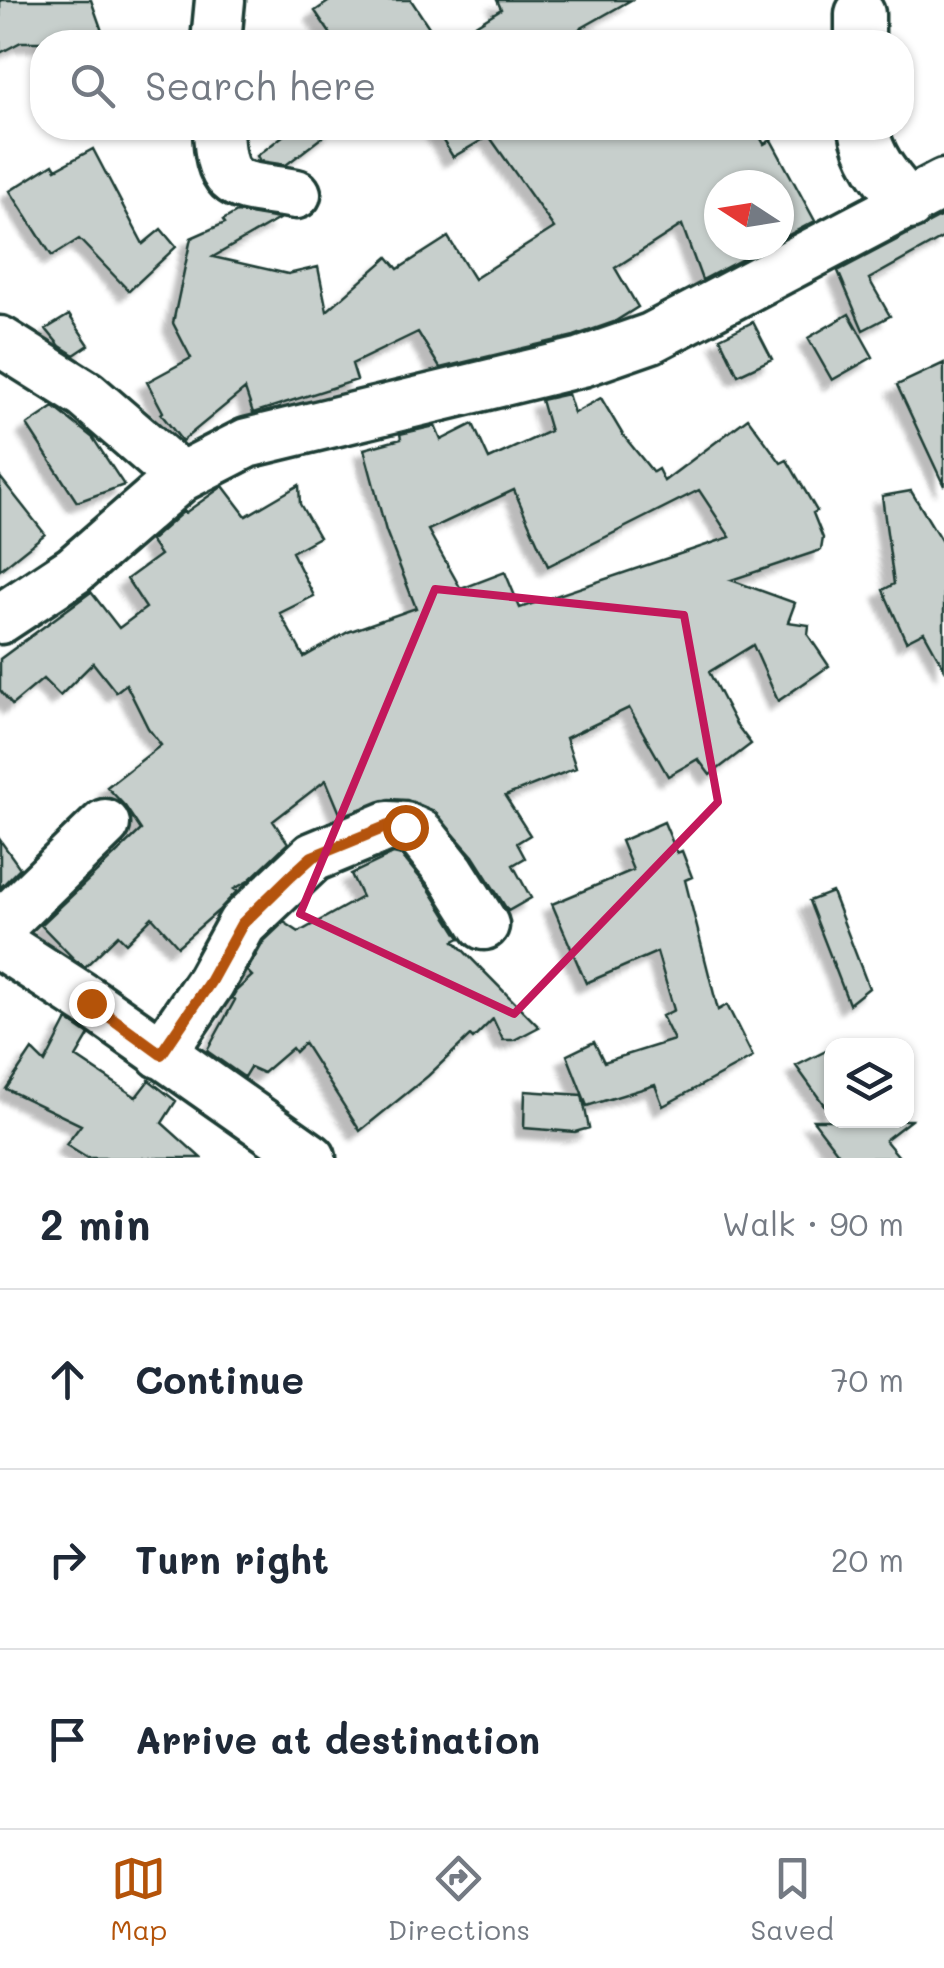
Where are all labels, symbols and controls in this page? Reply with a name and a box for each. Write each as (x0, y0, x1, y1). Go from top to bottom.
search box (30, 30, 914, 140)
icon: search (65, 58, 120, 113)
text: Search here (145, 60, 376, 110)
north arrow (704, 170, 794, 260)
route start (383, 805, 429, 851)
route end (69, 981, 115, 1027)
map controls (824, 1038, 914, 1128)
button: layers (824, 1038, 914, 1128)
text: 2 min (40, 1196, 150, 1251)
text: Walk · 90 m (722, 1202, 904, 1244)
icon: ahead (40, 1352, 95, 1407)
text: Continue (135, 1354, 304, 1404)
text: 70 m (831, 1358, 904, 1400)
icon: right (40, 1532, 95, 1587)
text: Turn right (135, 1534, 329, 1584)
text: 20 m (831, 1538, 904, 1580)
icon: arrive (40, 1712, 95, 1767)
text: Arrive at destination (135, 1714, 540, 1764)
tab: Map (110, 1851, 167, 1947)
tab: Directions (388, 1851, 530, 1947)
tab: Saved (751, 1851, 834, 1947)

